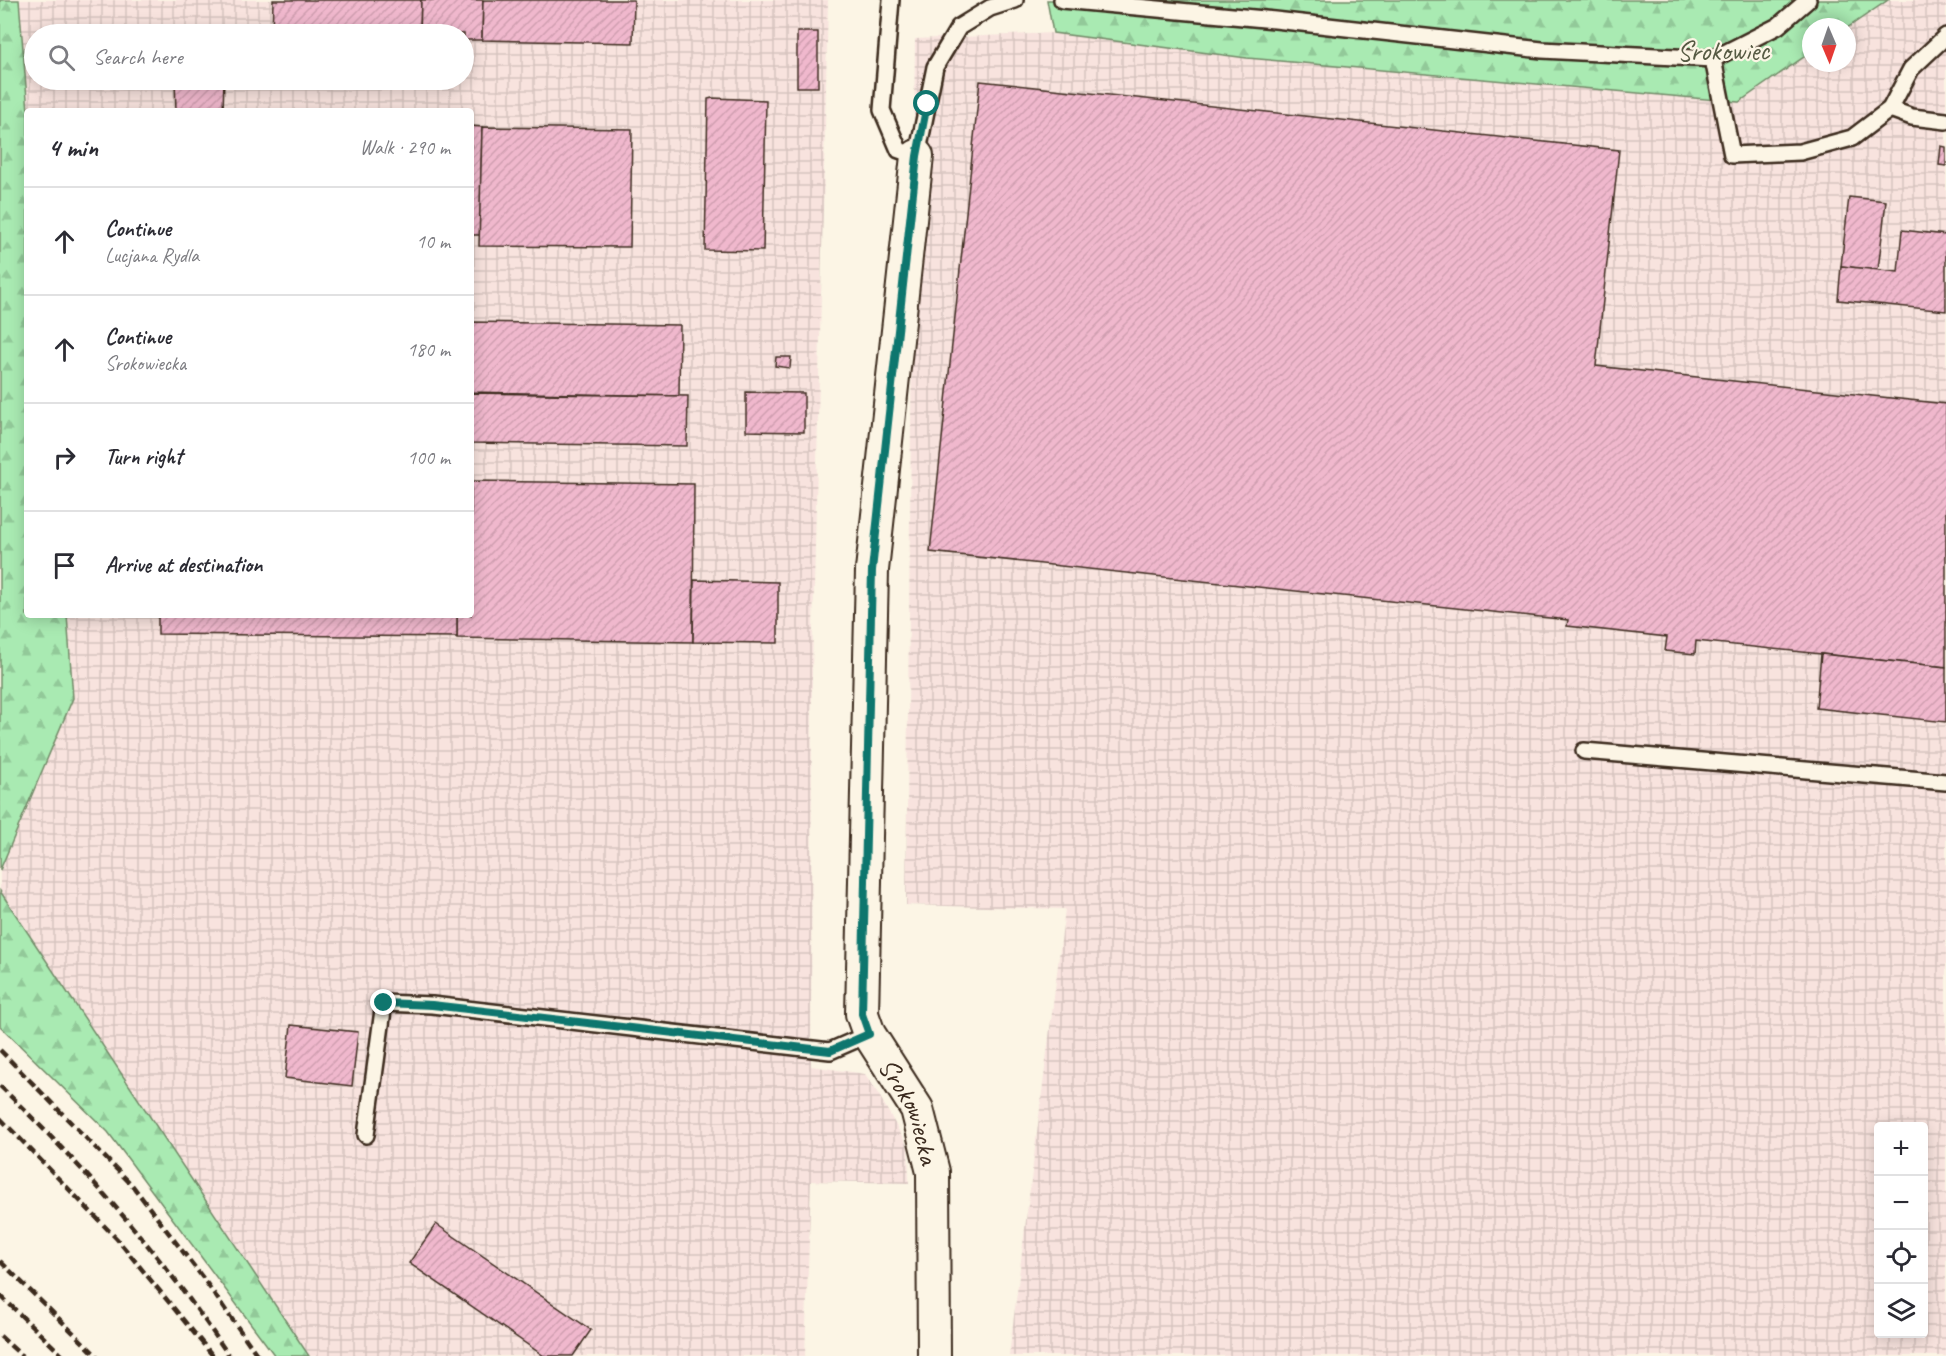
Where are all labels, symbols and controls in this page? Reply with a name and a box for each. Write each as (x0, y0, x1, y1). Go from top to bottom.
north arrow (1802, 18, 1856, 72)
search box (24, 24, 474, 90)
park label: Srokowiec (1677, 33, 1771, 68)
icon: search (45, 41, 78, 74)
text: Search here (93, 43, 183, 71)
route start (913, 90, 939, 116)
text: 4 min (48, 131, 98, 164)
text: Walk · 290 m (360, 135, 450, 160)
text: Continue (105, 215, 171, 243)
icon: ahead (48, 225, 81, 258)
text: 10 m (416, 229, 450, 254)
text: Lucjana Rydla (105, 243, 199, 268)
text: Continue (105, 323, 171, 351)
icon: ahead (48, 333, 81, 366)
text: 180 m (407, 337, 450, 362)
text: Srokowiecka (105, 351, 186, 376)
icon: right (48, 441, 81, 474)
text: Turn right (105, 443, 182, 471)
text: 100 m (407, 445, 450, 470)
icon: arrive (48, 549, 81, 582)
text: Arrive at destination (105, 551, 262, 579)
route end (370, 989, 396, 1015)
street label: Srokowiecka (871, 1051, 948, 1169)
map controls (1874, 1122, 1928, 1338)
button: + (1874, 1122, 1928, 1176)
button: − (1874, 1176, 1928, 1230)
button: locate (1874, 1230, 1928, 1284)
button: layers (1874, 1284, 1928, 1338)

